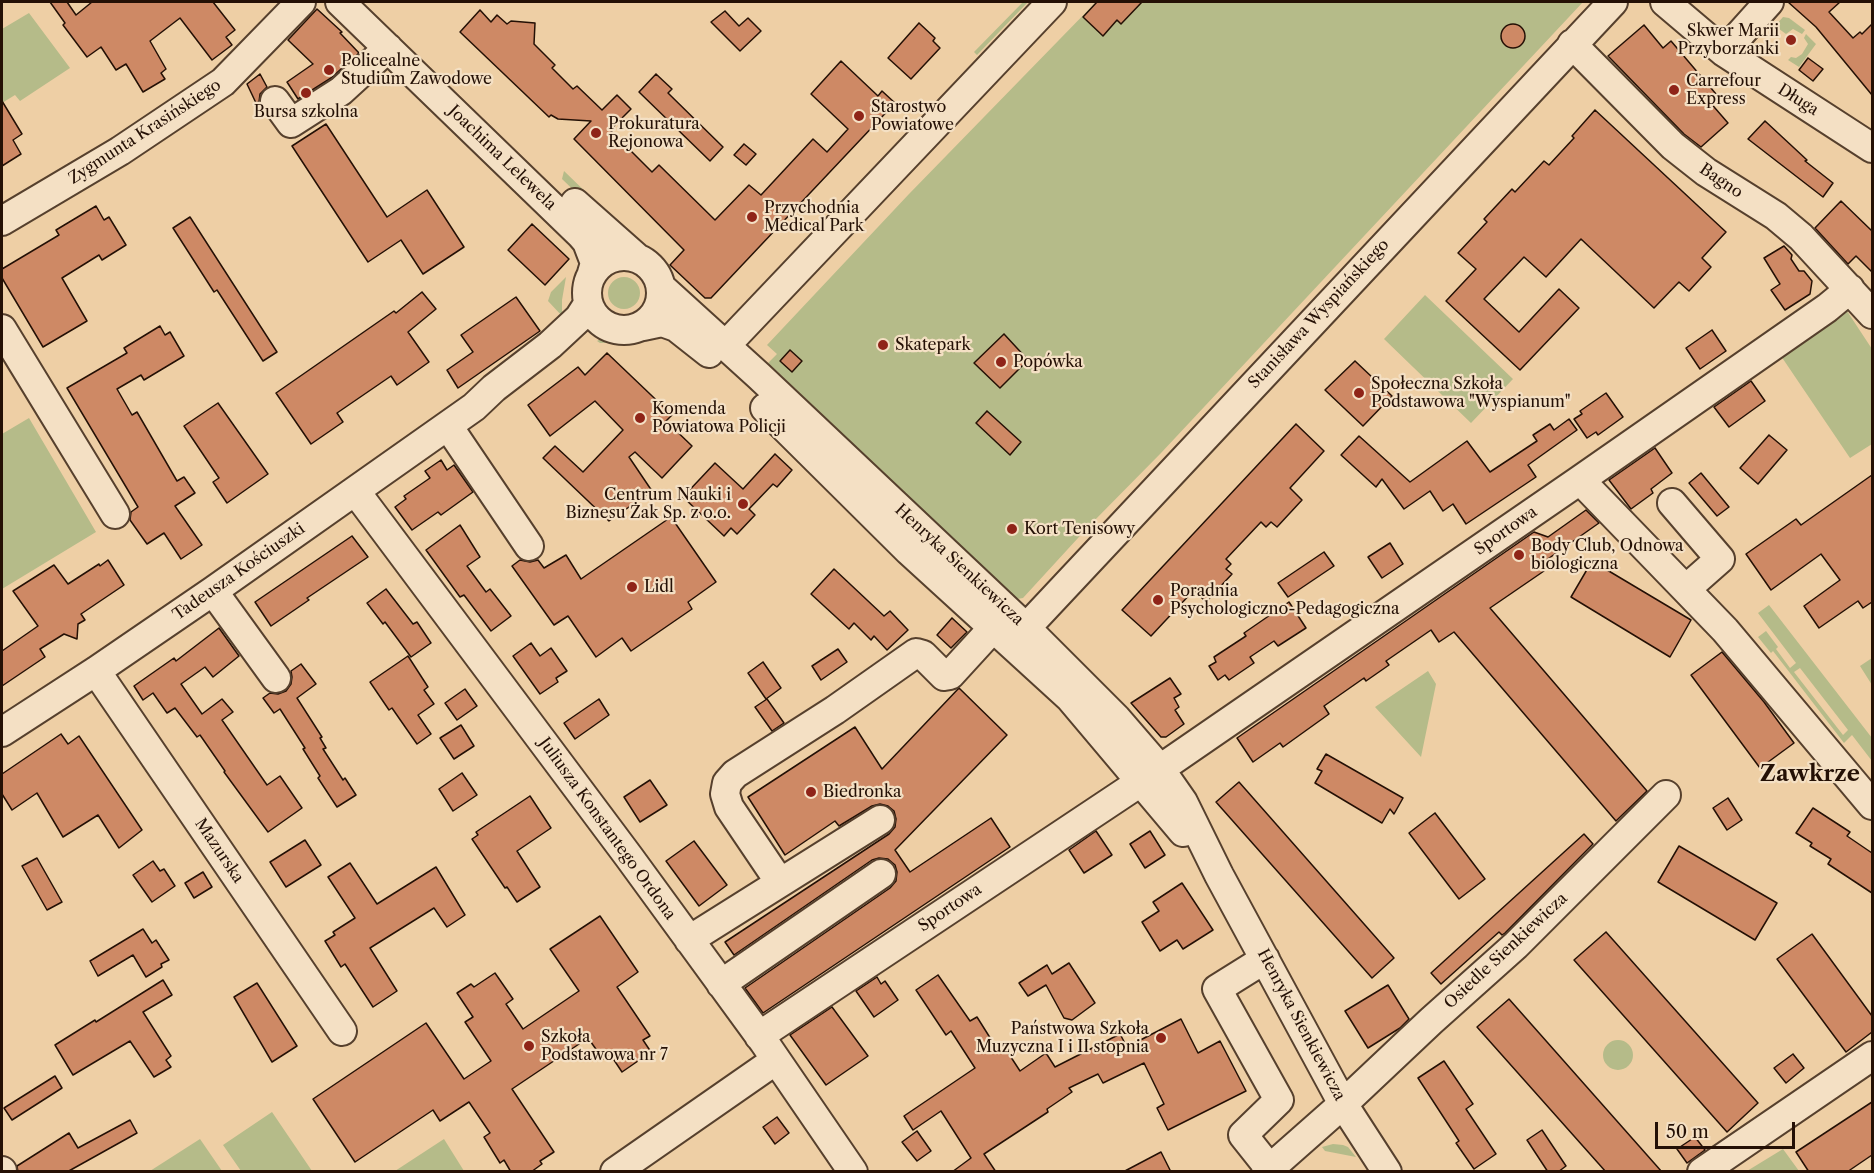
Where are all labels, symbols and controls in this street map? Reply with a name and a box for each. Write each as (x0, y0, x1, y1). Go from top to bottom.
place label: Skwer Marii Przyborzanki (1678, 21, 1779, 59)
marker: Skwer Marii Przyborzanki (1784, 33, 1798, 47)
place label: Policealne Studium Zawodowe (341, 51, 492, 89)
marker: Policealne Studium Zawodowe (322, 63, 336, 77)
place label: Carrefour Express (1686, 71, 1761, 109)
street label: Zygmunta Krasińskiego (65, 76, 225, 188)
street label: Długa (1774, 80, 1822, 120)
marker: Carrefour Express (1667, 83, 1681, 97)
marker: Bursa szkolna (299, 86, 313, 100)
place label: Starostwo Powiatowe (871, 97, 954, 135)
place label: Bursa szkolna (254, 102, 358, 122)
street label: Joachima Lelewela (444, 102, 560, 214)
marker: Starostwo Powiatowe (852, 109, 866, 123)
place label: Prokuratura Rejonowa (608, 114, 700, 152)
marker: Prokuratura Rejonowa (589, 126, 603, 140)
street label: Bagno (1696, 160, 1746, 202)
place label: Przychodnia Medical Park (764, 198, 864, 236)
marker: Przychodnia Medical Park (745, 210, 759, 224)
street label: Stanisława Wyspiańskiego (1245, 235, 1393, 393)
place label: Skatepark (895, 335, 971, 355)
marker: Skatepark (876, 338, 890, 352)
place label: Popówka (1013, 352, 1083, 372)
marker: Popówka (994, 355, 1008, 369)
place label: Społeczna Szkoła Podstawowa "Wyspianum" (1371, 374, 1571, 412)
marker: Społeczna Szkoła Podstawowa "Wyspianum" (1352, 386, 1366, 400)
place label: Komenda Powiatowa Policji (652, 399, 786, 437)
marker: Komenda Powiatowa Policji (633, 411, 647, 425)
place label: Centrum Nauki i Biznesu Żak Sp. z o.o. (566, 485, 731, 523)
marker: Centrum Nauki i Biznesu Żak Sp. z o.o. (736, 497, 750, 511)
street label: Henryka Sienkiewicza (891, 500, 1027, 630)
street label: Sportowa (1471, 502, 1541, 560)
street label: Tadeusza Kościuszki (169, 519, 309, 625)
place label: Kort Tenisowy (1024, 519, 1135, 539)
marker: Kort Tenisowy (1005, 522, 1019, 536)
place label: Body Club, Odnowa biologiczna (1531, 536, 1683, 574)
marker: Body Club, Odnowa biologiczna (1512, 548, 1526, 562)
place label: Lidl (644, 577, 674, 597)
marker: Lidl (625, 580, 639, 594)
place label: Poradnia Psychologiczno-Pedagogiczna (1170, 581, 1399, 619)
marker: Poradnia Psychologiczno-Pedagogiczna (1151, 593, 1165, 607)
street label: Juliusza Konstantego Ordona (534, 734, 680, 924)
district label: Zawkrze (1760, 762, 1860, 788)
place label: Biedronka (823, 782, 901, 802)
marker: Biedronka (804, 785, 818, 799)
street label: Mazurska (190, 815, 248, 887)
street label: Sportowa (915, 880, 985, 936)
street label: Osiedle Sienkiewicza (1440, 889, 1572, 1013)
street label: Henryka Sienkiewicza (1253, 946, 1349, 1104)
place label: Państwowa Szkoła Muzyczna I i II stopnia (976, 1019, 1149, 1057)
place label: Szkoła Podstawowa nr 7 (541, 1027, 668, 1065)
marker: Państwowa Szkoła Muzyczna I i II stopnia (1154, 1031, 1168, 1045)
marker: Szkoła Podstawowa nr 7 (522, 1039, 536, 1053)
scale bar (1658, 1110, 1798, 1148)
text: 50 m (1666, 1121, 1709, 1143)

